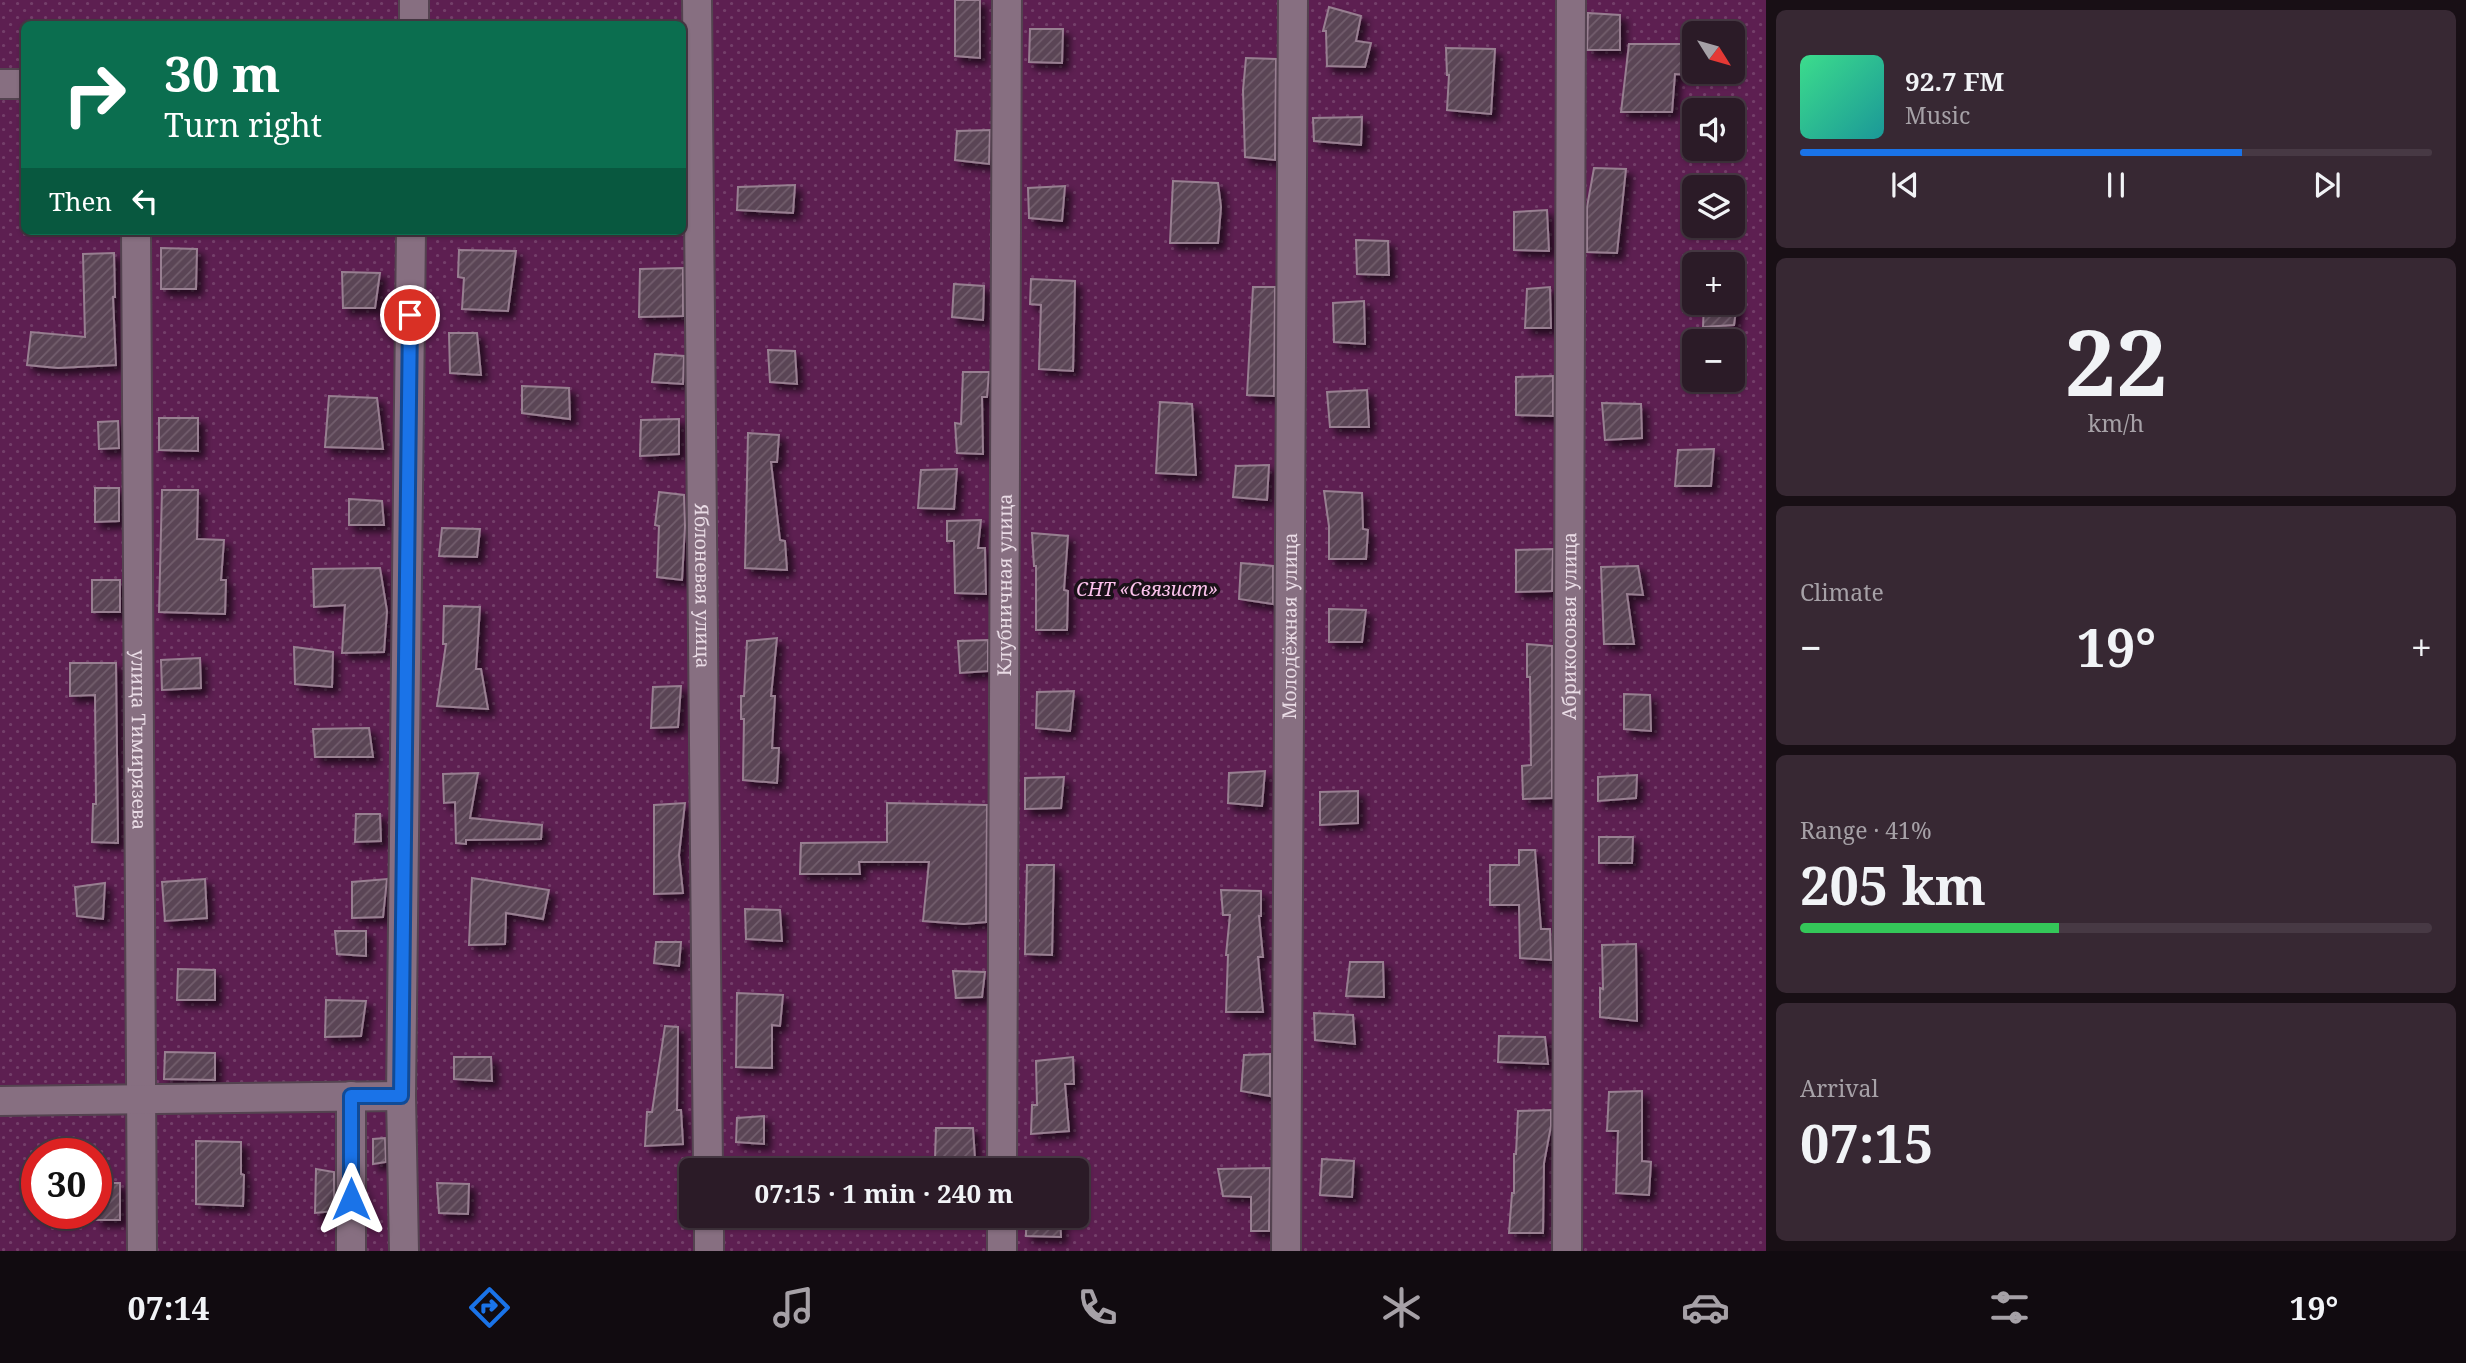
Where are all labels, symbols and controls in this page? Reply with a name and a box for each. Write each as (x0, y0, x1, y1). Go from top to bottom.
north arrow (1682, 21, 1745, 84)
map controls (1682, 21, 1745, 392)
text: 30 m (164, 40, 280, 106)
icon: right (49, 49, 140, 140)
text: 92.7 FM (1905, 63, 2004, 99)
button: sound (1682, 98, 1745, 161)
text: Music (1905, 99, 1970, 131)
text: Turn right (164, 103, 322, 146)
icon: previous (1886, 166, 1924, 204)
icon: pause (2097, 166, 2135, 204)
icon: next (2308, 166, 2346, 204)
button: layers (1682, 175, 1745, 238)
icon: left (126, 182, 164, 220)
text: Then (49, 183, 112, 219)
button: + (1682, 252, 1745, 315)
pin (380, 285, 440, 345)
icon: arrive (391, 296, 429, 334)
text: 22 (2065, 299, 2167, 423)
button: − (1682, 329, 1745, 392)
text: km/h (2088, 407, 2144, 439)
street label: Клубничная улица (991, 494, 1018, 676)
street label: Яблоневая улица (689, 502, 716, 669)
street label: Молодёжная улица (1276, 532, 1303, 720)
street label: Абрикосовая улица (1556, 532, 1582, 720)
park label: СНТ «Связист» (1076, 576, 1218, 602)
text: Climate (1800, 576, 1884, 608)
text: 19° (2077, 611, 2156, 682)
text: − (1800, 621, 1822, 673)
text: + (2411, 621, 2432, 673)
street label: улица Тимирязева (125, 650, 153, 830)
text: Range · 41% (1800, 814, 1932, 846)
text: 205 km (1800, 849, 1986, 920)
text: Arrival (1800, 1072, 1879, 1104)
text: 07:15 (1800, 1107, 1933, 1178)
speed limit sign: 30 (21, 1138, 112, 1229)
position arrow (314, 1162, 388, 1236)
text: 07:15 · 1 min · 240 m (754, 1175, 1014, 1211)
icon: directions (465, 1283, 514, 1332)
icon: music (769, 1283, 818, 1332)
icon: phone (1073, 1283, 1122, 1332)
icon: climate (1377, 1283, 1426, 1332)
icon: car (1681, 1283, 1730, 1332)
icon: filters (1985, 1283, 2034, 1332)
text: 07:14 (128, 1286, 210, 1329)
text: 19° (2289, 1286, 2338, 1329)

